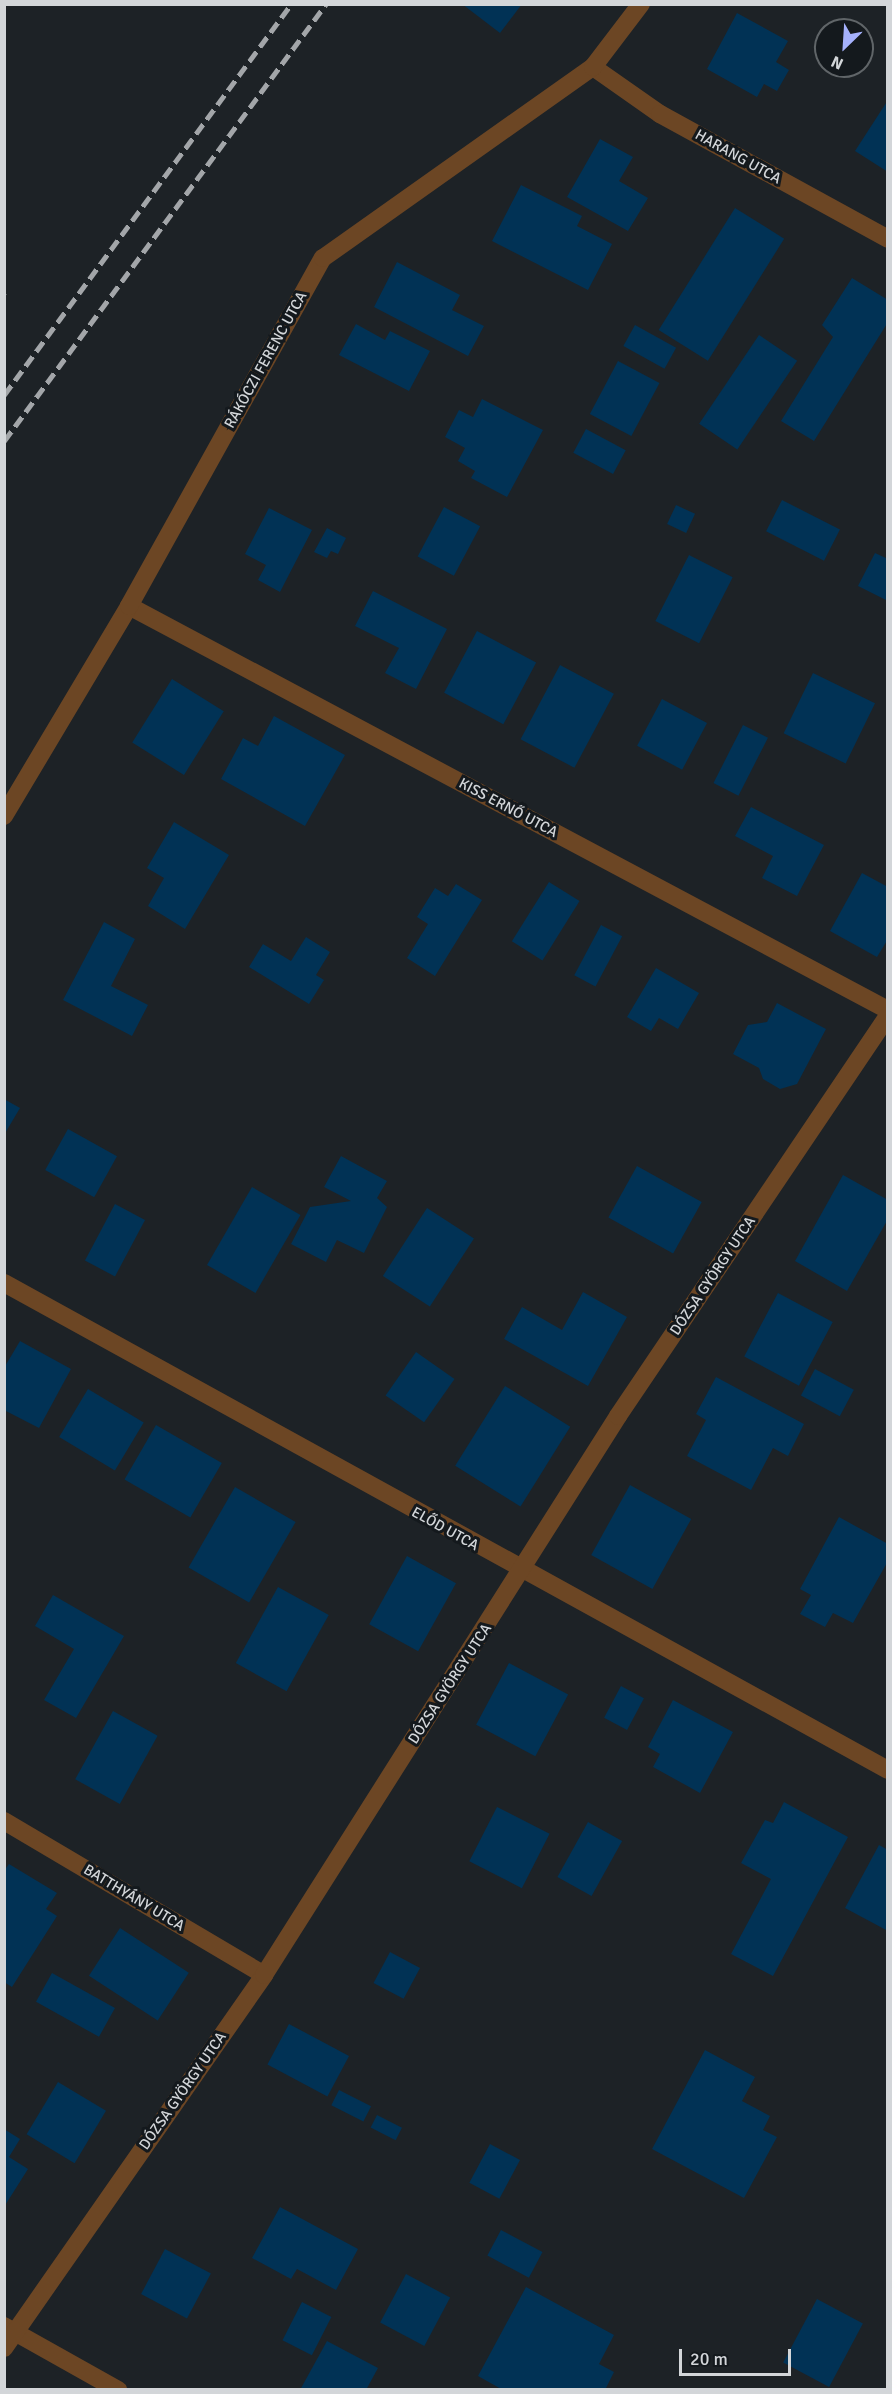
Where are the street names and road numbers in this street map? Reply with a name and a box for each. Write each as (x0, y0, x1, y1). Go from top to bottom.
street label: HARANG UTCA (692, 126, 784, 188)
street label: RÁKÓCZI FERENC UTCA (221, 288, 311, 432)
street label: KISS ERNŐ UTCA (455, 774, 561, 842)
street label: DÓZSA GYÖRGY UTCA (667, 1213, 759, 1339)
street label: ELŐD UTCA (408, 1503, 482, 1555)
street label: DÓZSA GYÖRGY UTCA (404, 1621, 496, 1747)
street label: BATTHYÁNY UTCA (80, 1861, 188, 1935)
street label: DÓZSA GYÖRGY UTCA (136, 2029, 230, 2153)

